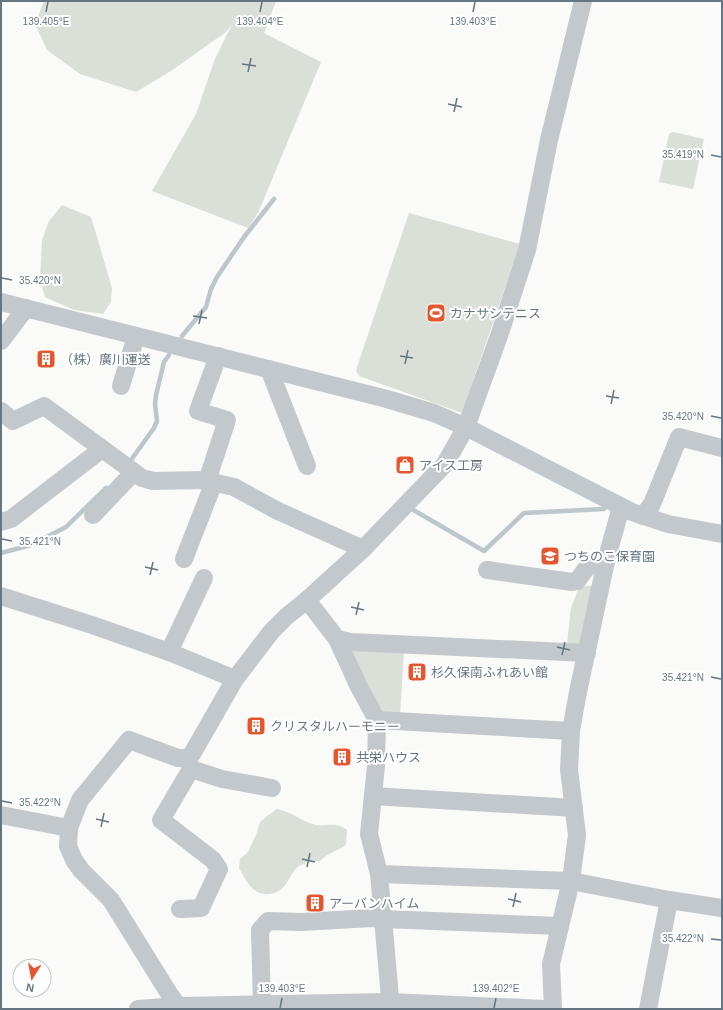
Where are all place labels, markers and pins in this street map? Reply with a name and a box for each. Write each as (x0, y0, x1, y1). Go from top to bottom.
sports icon: カナサシテニス (425, 302, 447, 324)
place label: カナサシテニス (450, 306, 541, 321)
building icon: （株）廣川運送 (35, 348, 57, 370)
place label: （株）廣川運送 (60, 352, 151, 367)
shop icon: アイス工房 (394, 454, 416, 476)
place label: アイス工房 (419, 458, 483, 473)
school or university icon: つちのこ保育園 (539, 545, 561, 567)
place label: つちのこ保育園 (564, 549, 655, 564)
building icon: 杉久保南ふれあい館 (406, 661, 428, 683)
place label: 杉久保南ふれあい館 (431, 665, 548, 680)
building icon: クリスタルハーモニー (245, 715, 267, 737)
place label: クリスタルハーモニー (270, 719, 400, 734)
building icon: 共栄ハウス (331, 746, 353, 768)
place label: 共栄ハウス (356, 750, 421, 765)
building icon: アーバンハイム (304, 892, 326, 914)
place label: アーバンハイム (329, 896, 419, 911)

